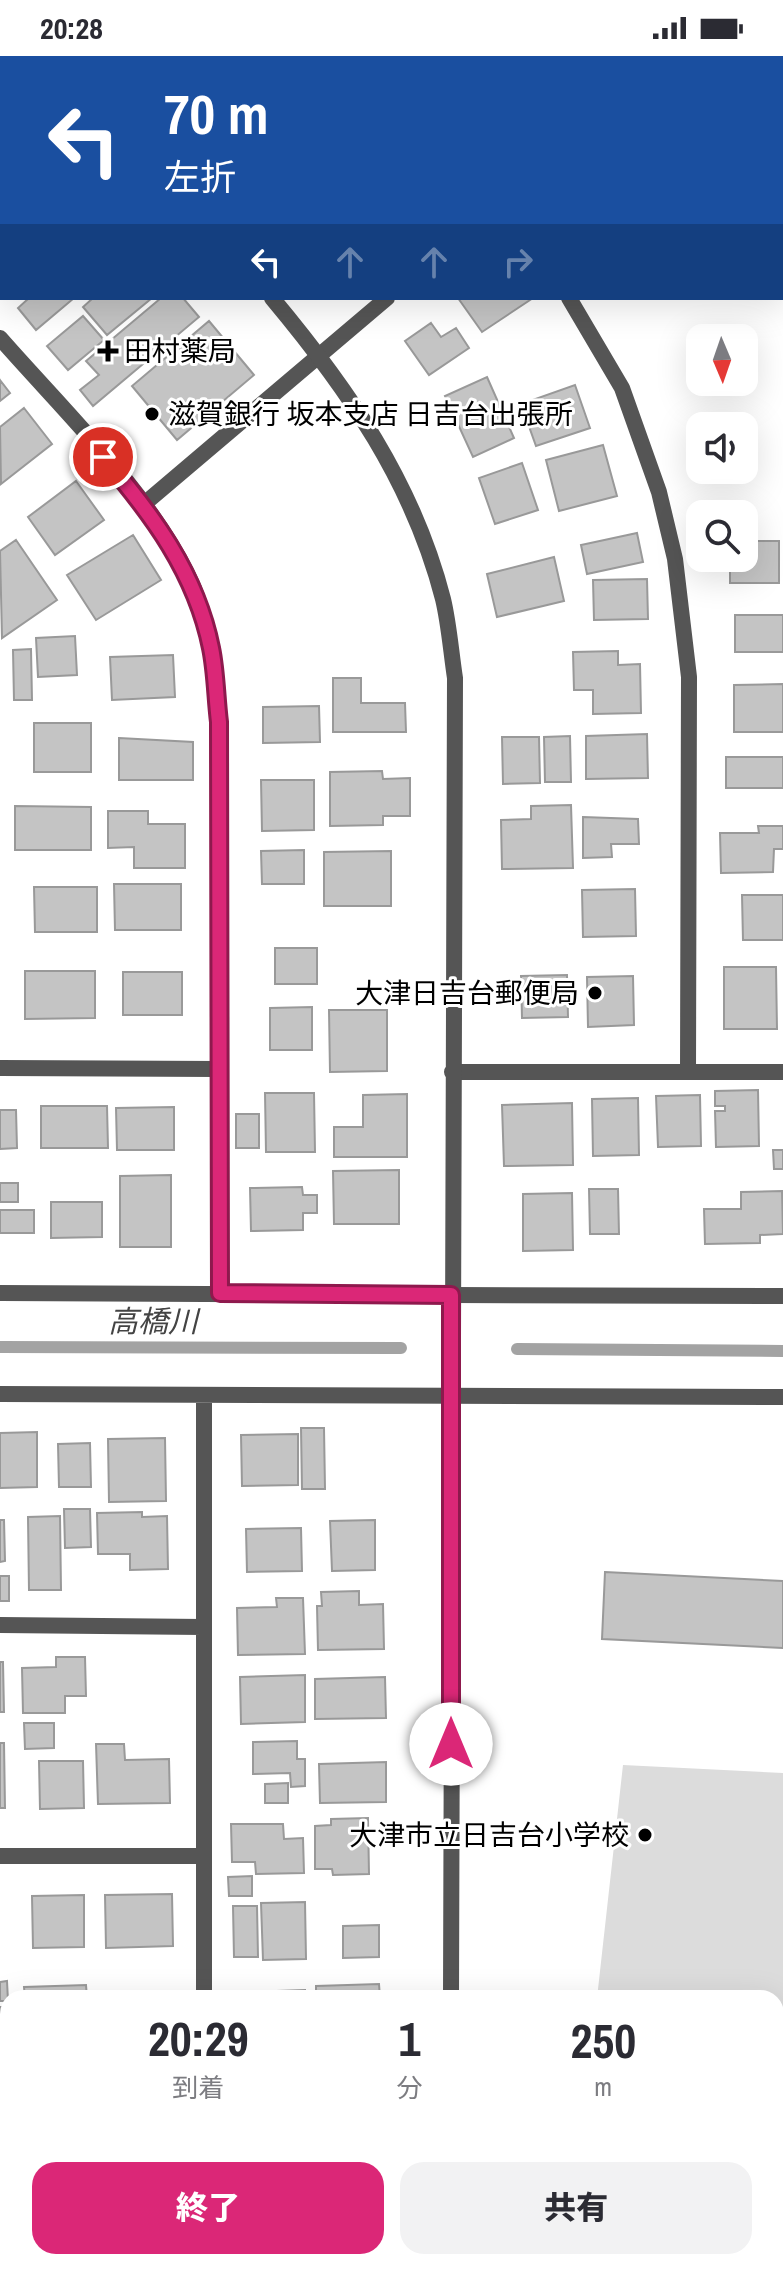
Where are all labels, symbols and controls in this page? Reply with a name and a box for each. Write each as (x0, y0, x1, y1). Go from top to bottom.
text: 20:28 (40, 8, 103, 48)
text: 70 m (164, 76, 269, 151)
icon: left (32, 88, 136, 192)
text: 左折 (164, 153, 236, 201)
icon: left (244, 240, 288, 284)
icon: ahead (328, 240, 372, 284)
icon: ahead (412, 240, 456, 284)
icon: right (496, 240, 540, 284)
north arrow (686, 324, 758, 396)
map controls (686, 324, 758, 572)
place label: 田村薬局 (124, 332, 236, 370)
marker: 田村薬局 (99, 342, 117, 360)
place label: 滋賀銀行 坂本支店 日吉台出張所 (168, 395, 573, 433)
marker: 滋賀銀行 坂本支店 日吉台出張所 (143, 405, 161, 423)
button: sound (686, 412, 758, 484)
pin (69, 423, 137, 491)
icon: arrive (81, 435, 125, 479)
button: search (686, 500, 758, 572)
place label: 大津日吉台郵便局 (355, 974, 579, 1012)
marker: 大津日吉台郵便局 (586, 984, 604, 1002)
water label: 高橋川 (108, 1301, 201, 1341)
position arrow (409, 1702, 493, 1786)
place label: 大津市立日吉台小学校 (349, 1816, 629, 1854)
marker: 大津市立日吉台小学校 (636, 1826, 654, 1844)
text: 20:29 (148, 2006, 249, 2071)
text: 1 (399, 2006, 420, 2071)
text: 250 (570, 2008, 636, 2073)
text: m (594, 2069, 612, 2104)
text: 到着 (172, 2070, 224, 2105)
text: 分 (396, 2070, 422, 2105)
button: 終了 (32, 2162, 384, 2254)
button: 共有 (400, 2162, 752, 2254)

